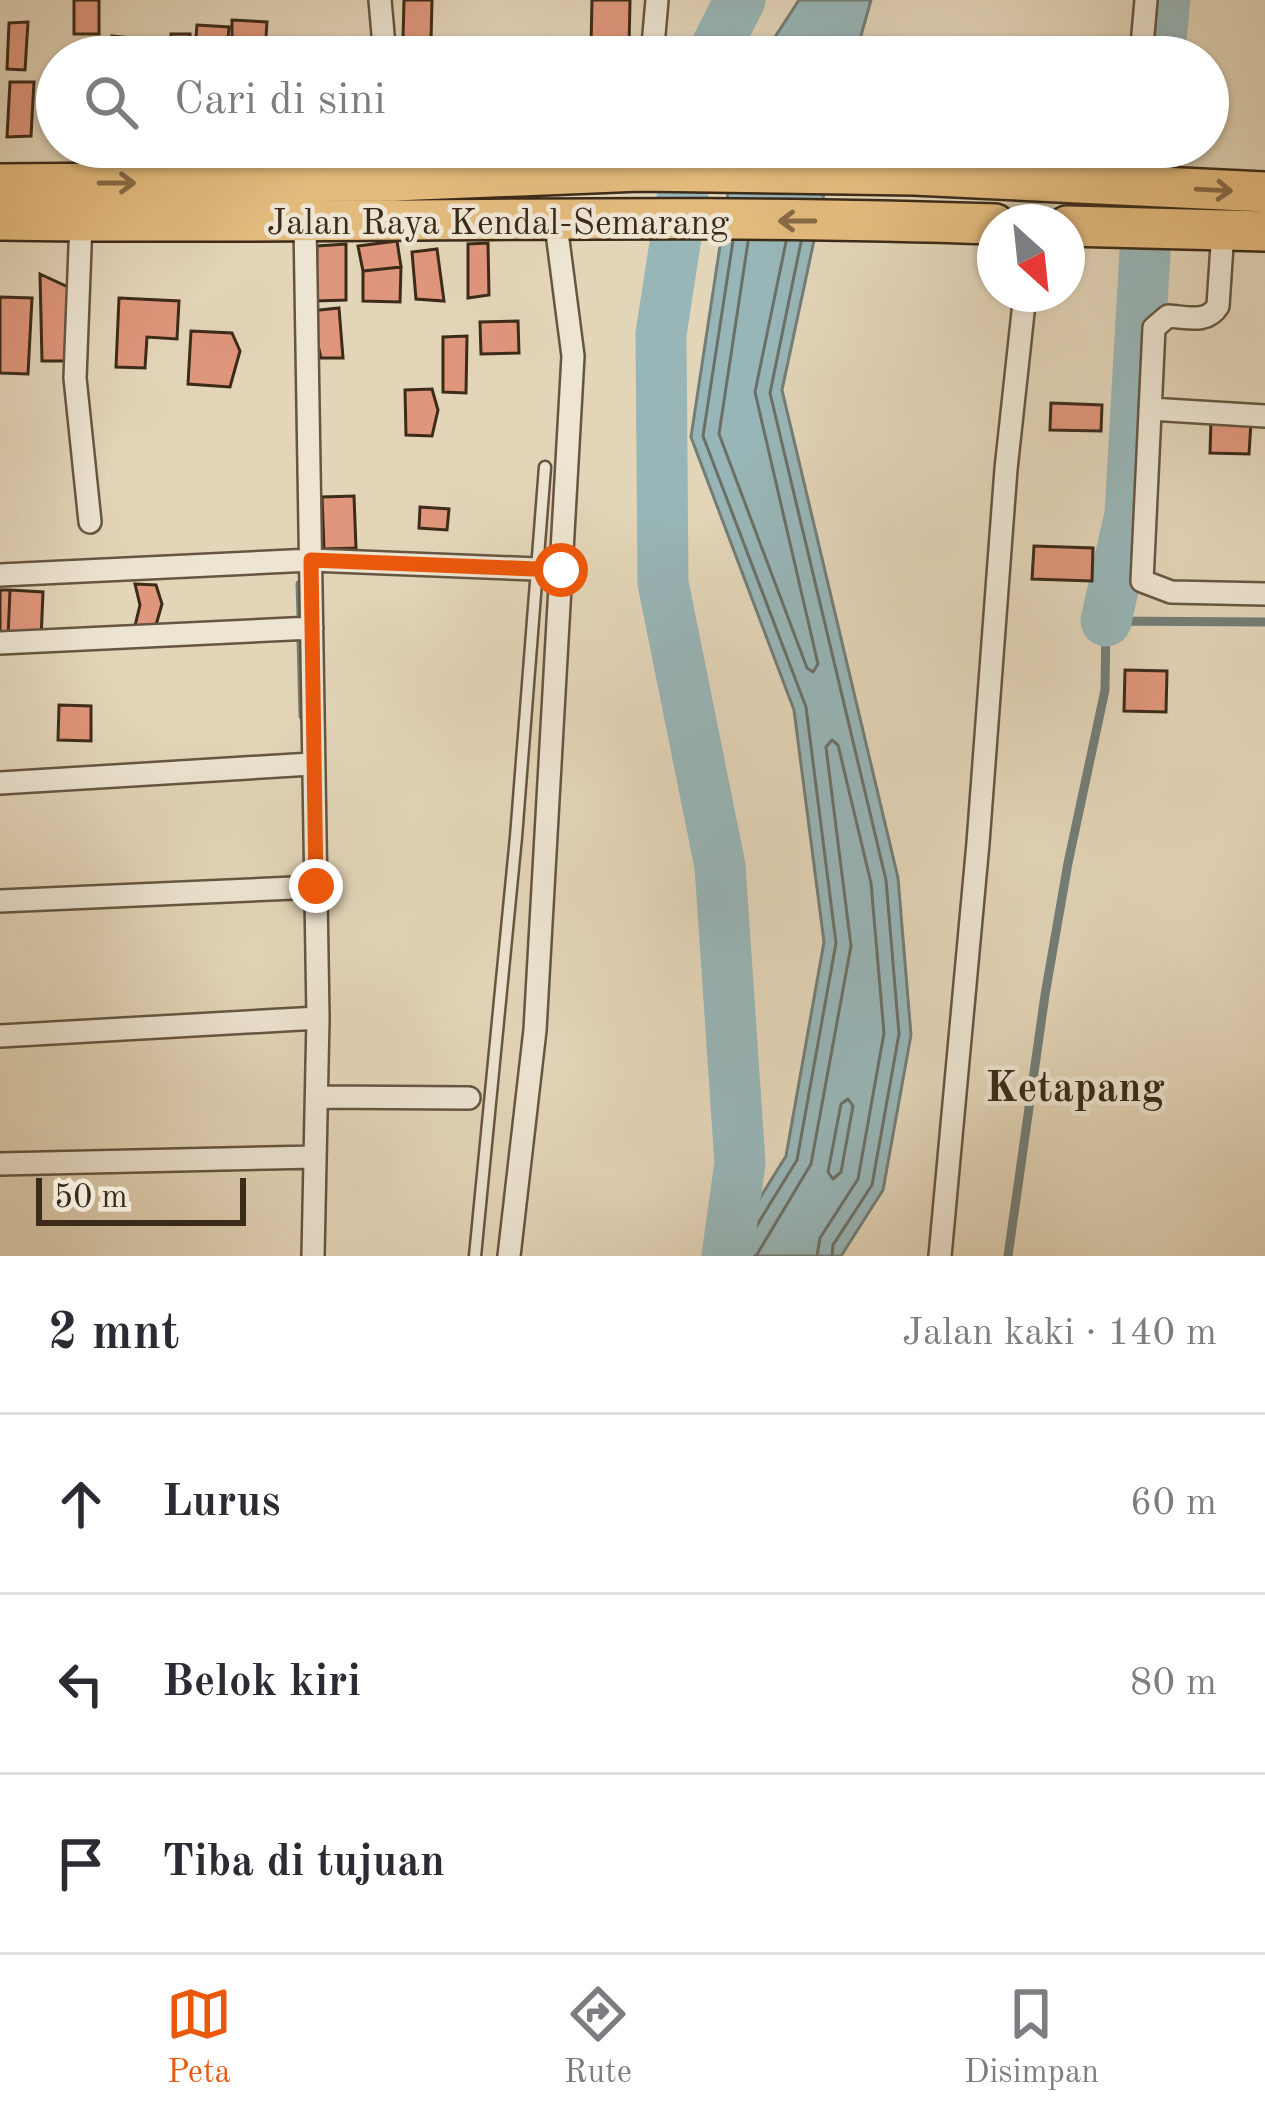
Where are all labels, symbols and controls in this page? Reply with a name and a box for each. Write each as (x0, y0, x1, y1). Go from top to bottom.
search box (36, 36, 1229, 168)
icon: search (78, 69, 144, 135)
text: Cari di sini (174, 79, 386, 124)
one-way arrow (97, 172, 136, 194)
one-way arrow (1194, 178, 1233, 201)
north arrow (977, 204, 1085, 312)
street label: Jalan Raya Kendal-Semarang (267, 207, 730, 243)
one-way arrow (778, 210, 817, 232)
route start (534, 543, 588, 597)
route end (289, 859, 343, 913)
district label: Ketapang (985, 1069, 1165, 1111)
scale bar (36, 1172, 246, 1225)
text: 50 m (54, 1182, 128, 1215)
text: 2 mnt (48, 1309, 180, 1360)
text: Jalan kaki · 140 m (902, 1314, 1217, 1353)
icon: ahead (48, 1471, 114, 1537)
text: Lurus (162, 1481, 281, 1526)
text: 60 m (1130, 1484, 1217, 1523)
icon: left (48, 1651, 114, 1717)
text: Belok kiri (162, 1661, 361, 1706)
text: 80 m (1130, 1664, 1217, 1703)
icon: arrive (48, 1831, 114, 1897)
text: Tiba di tujuan (162, 1841, 445, 1886)
tab: Peta (166, 1981, 232, 2094)
tab: Rute (564, 1981, 632, 2094)
tab: Disimpan (964, 1981, 1099, 2094)

